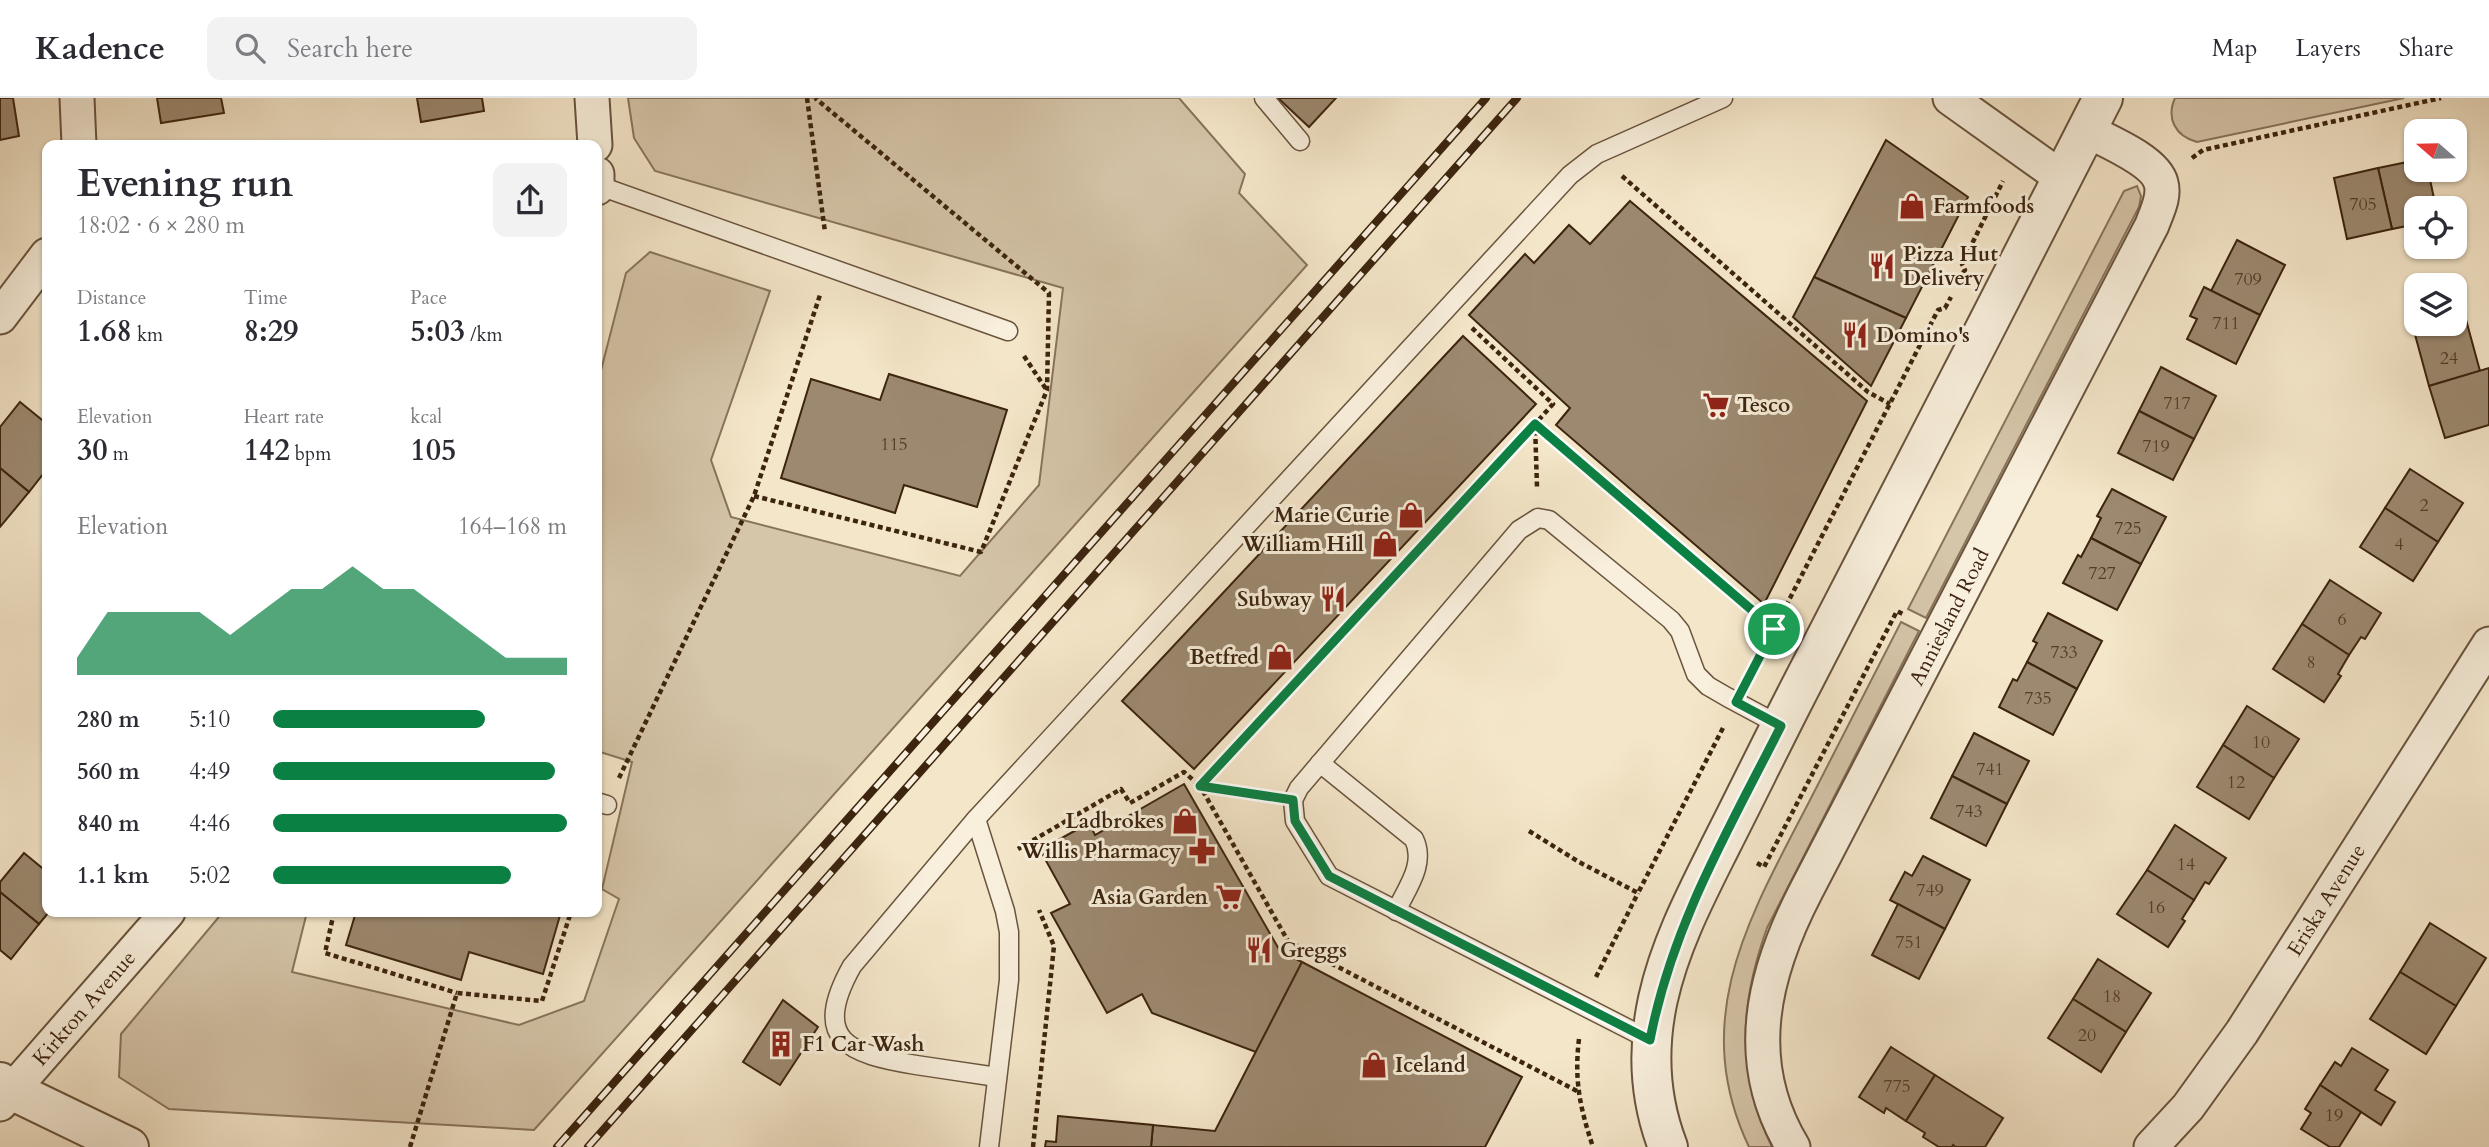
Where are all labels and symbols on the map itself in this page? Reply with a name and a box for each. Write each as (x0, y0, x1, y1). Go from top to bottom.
north arrow (2404, 119, 2468, 182)
shop icon: Farmfoods (1897, 191, 1927, 221)
place label: Farmfoods (1933, 192, 2034, 221)
house number: 705 (2349, 192, 2377, 217)
place label: Pizza Hut Delivery (1903, 240, 1998, 293)
restaurant icon: Pizza Hut Delivery (1867, 251, 1897, 281)
house number: 709 (2234, 267, 2262, 292)
house number: 711 (2212, 311, 2240, 336)
restaurant icon: Domino's (1840, 320, 1870, 350)
place label: Domino's (1876, 321, 1970, 350)
house number: 24 (2440, 346, 2458, 371)
supermarket icon: Tesco (1701, 390, 1731, 420)
place label: Tesco (1737, 391, 1790, 420)
house number: 717 (2163, 391, 2191, 416)
house number: 115 (880, 432, 908, 457)
house number: 719 (2142, 434, 2170, 459)
house number: 2 (2419, 493, 2429, 518)
shop icon: Marie Curie (1396, 500, 1426, 530)
place label: Marie Curie (1274, 501, 1390, 530)
house number: 725 (2114, 516, 2142, 541)
shop icon: William Hill (1370, 529, 1400, 559)
place label: William Hill (1241, 530, 1364, 559)
house number: 4 (2394, 532, 2404, 557)
street label: Anniesland Road (1902, 544, 1997, 691)
house number: 727 (2088, 561, 2116, 586)
restaurant icon: Subway (1318, 584, 1348, 614)
place label: Subway (1237, 585, 1312, 614)
pin (1744, 599, 1804, 659)
house number: 6 (2337, 607, 2347, 632)
house number: 733 (2050, 640, 2078, 665)
shop icon: Betfred (1265, 642, 1295, 672)
place label: Betfred (1189, 643, 1259, 672)
house number: 8 (2306, 650, 2316, 675)
house number: 735 (2024, 686, 2052, 711)
house number: 10 (2252, 730, 2270, 755)
house number: 741 (1976, 757, 2004, 782)
house number: 12 (2227, 770, 2245, 795)
house number: 743 (1955, 799, 1983, 824)
shop icon: Ladbrokes (1170, 806, 1200, 836)
place label: Ladbrokes (1066, 807, 1164, 836)
pharmacy icon: Willis Pharmacy (1187, 836, 1217, 866)
place label: Willis Pharmacy (1020, 837, 1181, 866)
street label: Eriska Avenue (2280, 838, 2373, 962)
house number: 14 (2177, 852, 2195, 877)
house number: 749 (1916, 878, 1944, 903)
supermarket icon: Asia Garden (1214, 882, 1244, 912)
place label: Asia Garden (1092, 883, 1208, 912)
house number: 16 (2147, 895, 2165, 920)
house number: 751 (1895, 930, 1923, 955)
restaurant icon: Greggs (1244, 935, 1274, 965)
place label: Greggs (1280, 936, 1347, 965)
street label: Kirkton Avenue (26, 944, 143, 1072)
house number: 18 (2103, 984, 2121, 1009)
house number: 20 (2078, 1023, 2096, 1048)
building icon: F1 Car Wash (766, 1029, 796, 1059)
place label: F1 Car Wash (802, 1030, 924, 1059)
shop icon: Iceland (1359, 1050, 1389, 1080)
place label: Iceland (1395, 1051, 1466, 1080)
house number: 775 (1883, 1074, 1911, 1099)
house number: 19 (2325, 1103, 2343, 1128)

